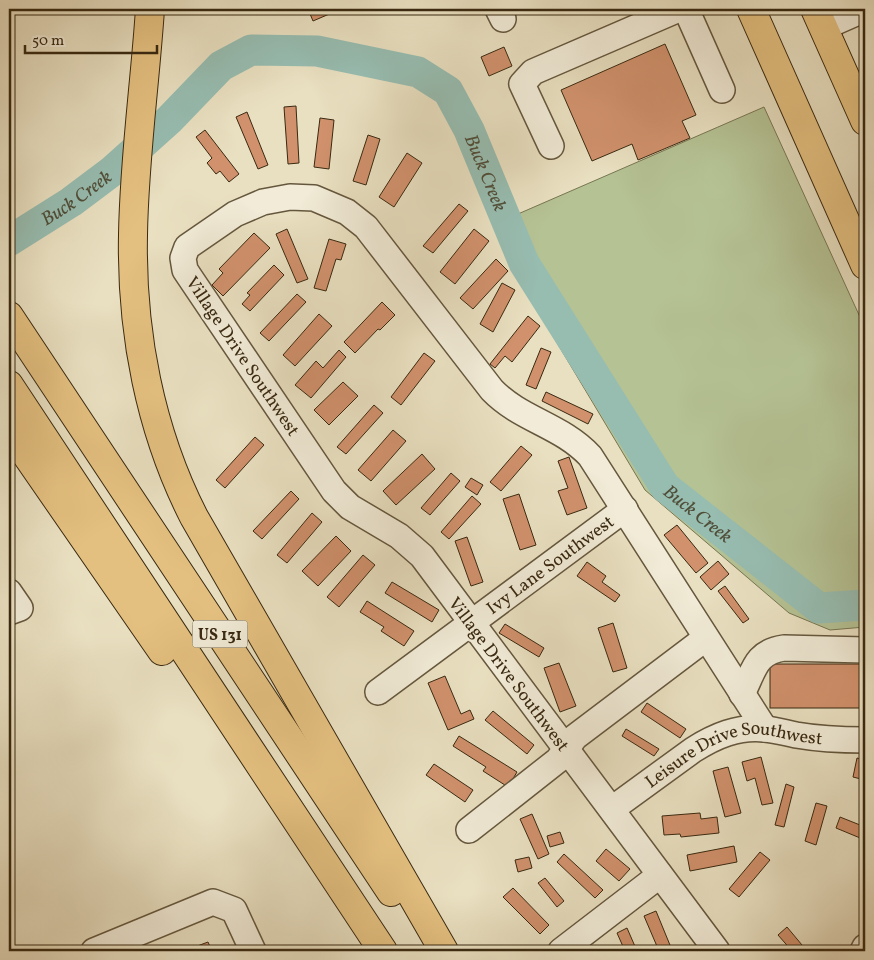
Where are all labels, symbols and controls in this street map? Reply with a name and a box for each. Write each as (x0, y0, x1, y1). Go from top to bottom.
scale bar (25, 22, 158, 54)
text: 50 m (32, 31, 64, 52)
water label: Buck Creek (457, 131, 512, 216)
water label: Buck Creek (36, 165, 118, 233)
street label: Village Drive Southwest (179, 272, 305, 442)
water label: Buck Creek (657, 479, 737, 550)
street label: Ivy Lane Southwest (482, 510, 620, 621)
street label: Village Drive Southwest (441, 592, 574, 757)
road number: US 131 (192, 620, 248, 648)
street label: Leisure Drive Southwest (640, 717, 823, 795)

